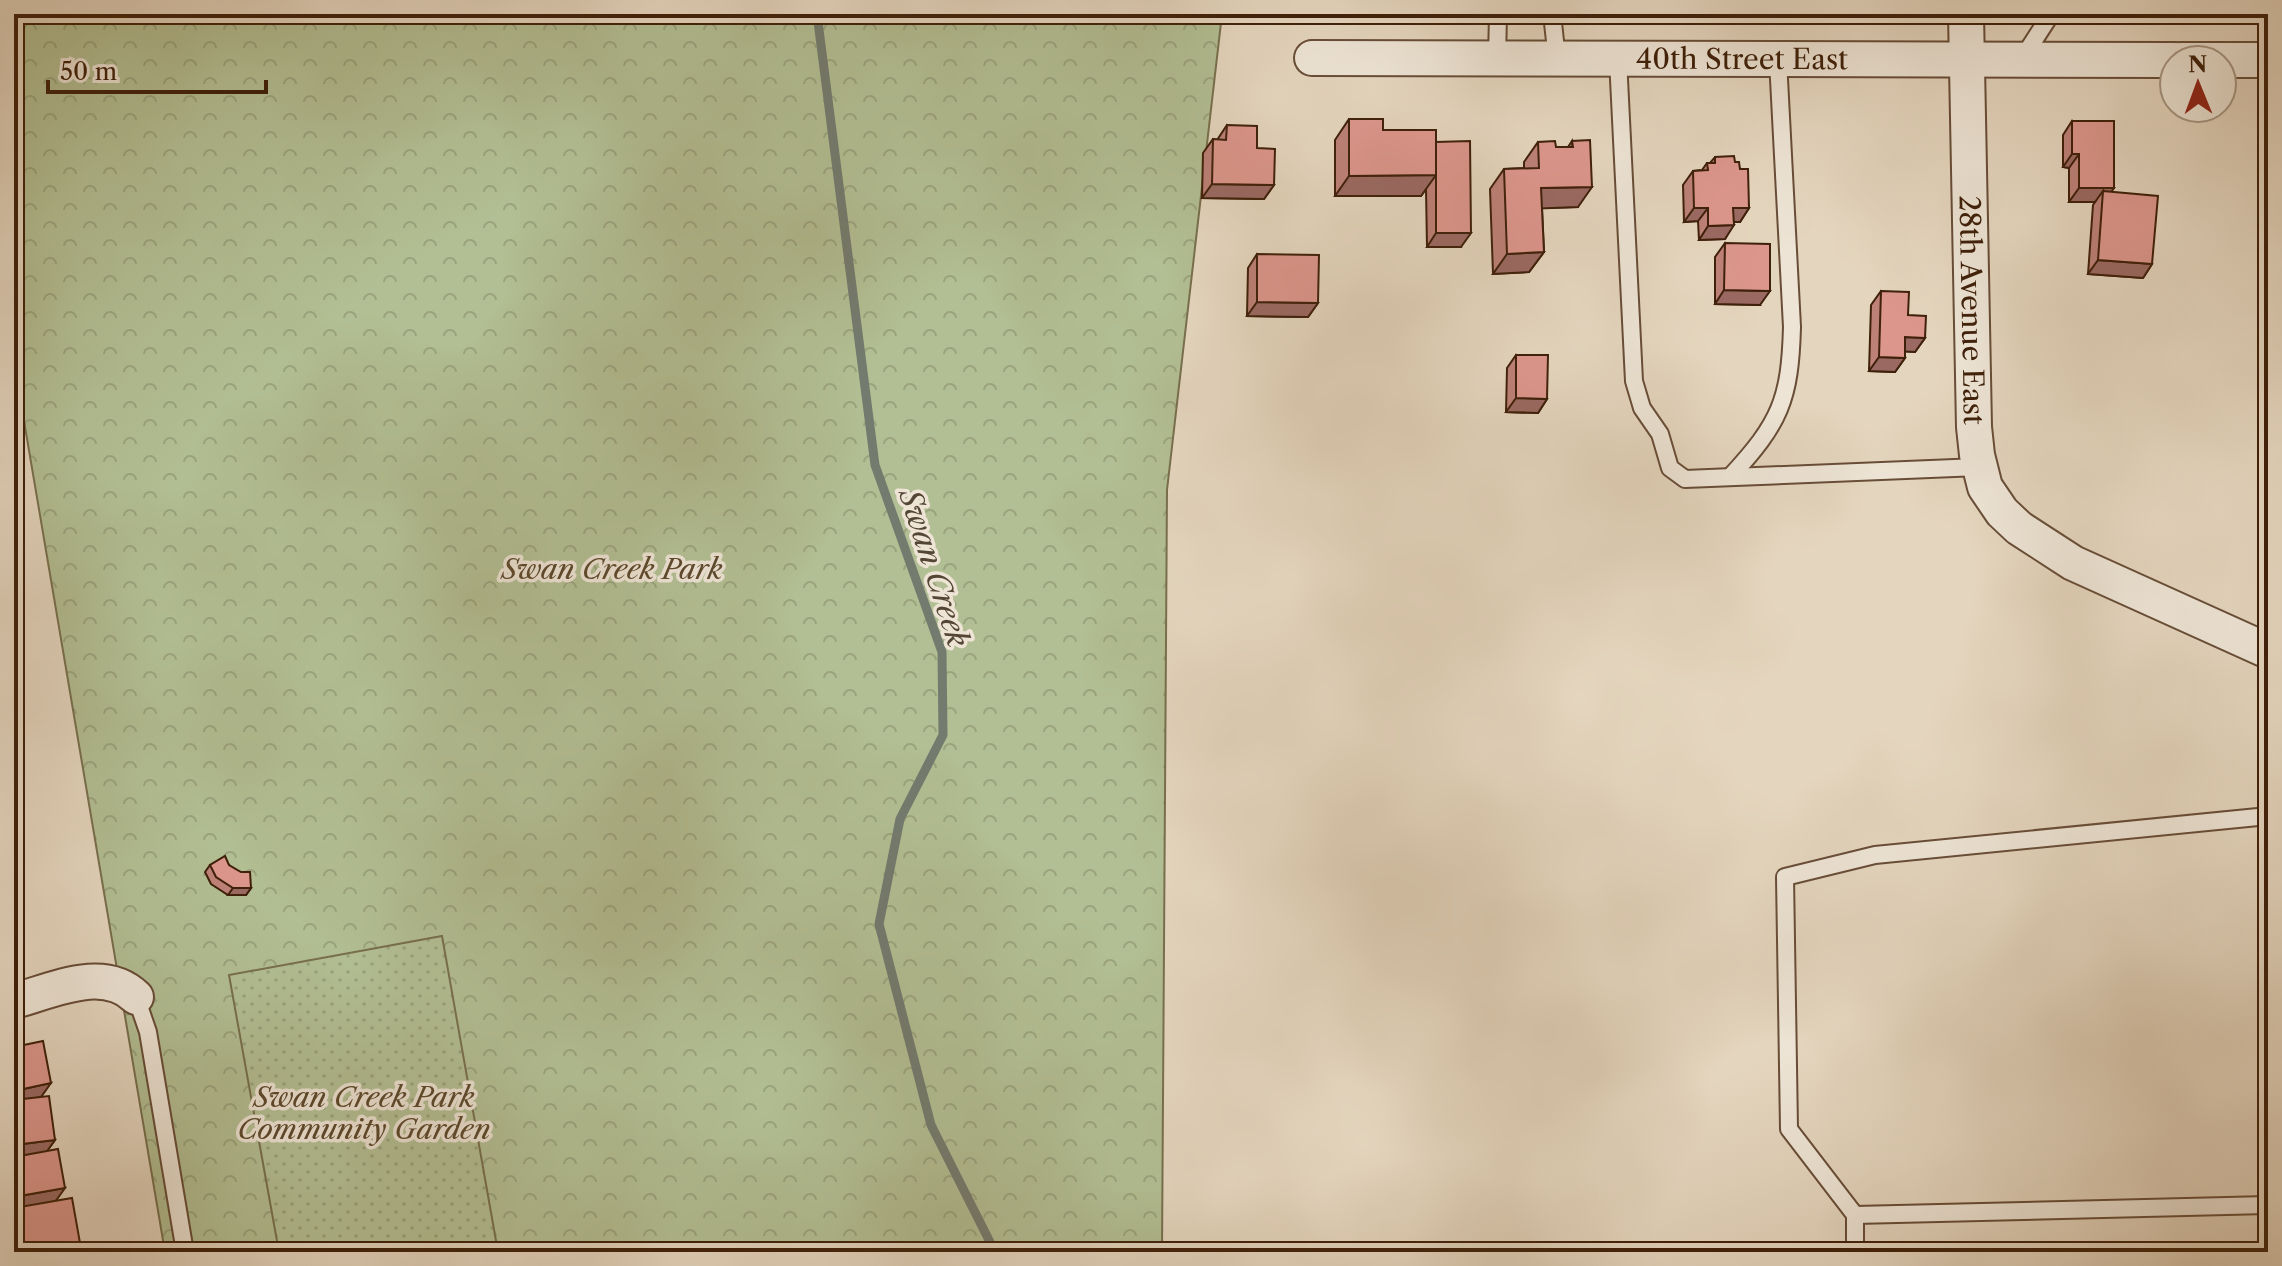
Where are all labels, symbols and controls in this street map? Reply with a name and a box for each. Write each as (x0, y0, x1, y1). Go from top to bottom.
street label: 40th Street East (1636, 42, 1848, 76)
scale bar (48, 44, 266, 94)
north arrow (2158, 44, 2238, 124)
text: N (2188, 51, 2207, 78)
text: 50 m (60, 57, 117, 86)
street label: 28th Avenue East (1953, 195, 1991, 425)
water label: Swan Creek (890, 482, 977, 652)
park label: Swan Creek Park (500, 552, 723, 586)
park label: Swan Creek Park Community Garden (237, 1080, 491, 1146)

